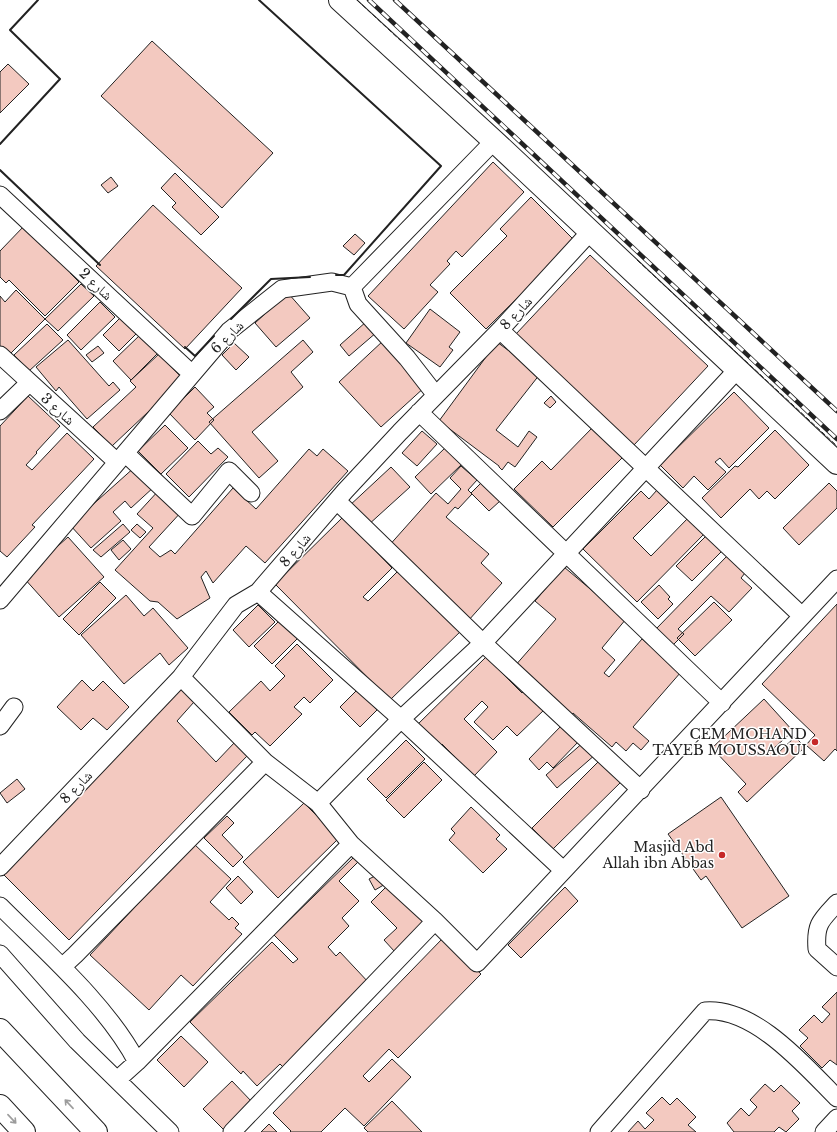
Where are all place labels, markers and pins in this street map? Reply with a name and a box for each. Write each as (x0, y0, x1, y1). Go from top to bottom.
place label: CEM MOHAND TAYEB MOUSSAOUI (652, 725, 807, 759)
marker: CEM MOHAND TAYEB MOUSSAOUI (810, 737, 820, 747)
place label: Masjid Abd Allah ibn Abbas (601, 838, 715, 872)
marker: Masjid Abd Allah ibn Abbas (717, 850, 727, 860)

